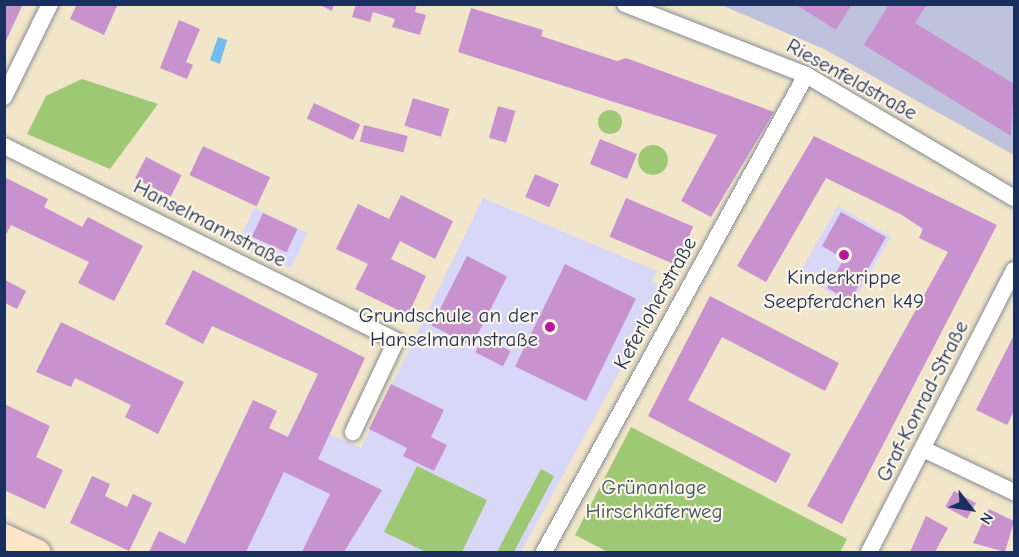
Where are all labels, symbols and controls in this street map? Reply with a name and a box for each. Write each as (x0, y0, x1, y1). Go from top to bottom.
street label: Riesenfeldstraße (782, 33, 922, 125)
street label: Hanselmannstraße (129, 174, 291, 272)
street label: Keferloherstraße (608, 232, 702, 374)
marker: Kinderkrippe Seepferdchen k49 (837, 248, 851, 262)
place label: Kinderkrippe Seepferdchen k49 (764, 264, 924, 314)
place label: Grundschule an der Hanselmannstraße (359, 302, 538, 352)
street label: Graf-Konrad-Straße (871, 316, 973, 486)
marker: Grundschule an der Hanselmannstraße (543, 320, 557, 334)
park label: Grünanlage Hirschkäferweg (585, 474, 723, 524)
north arrow (941, 479, 1001, 539)
text: N (976, 509, 997, 527)

